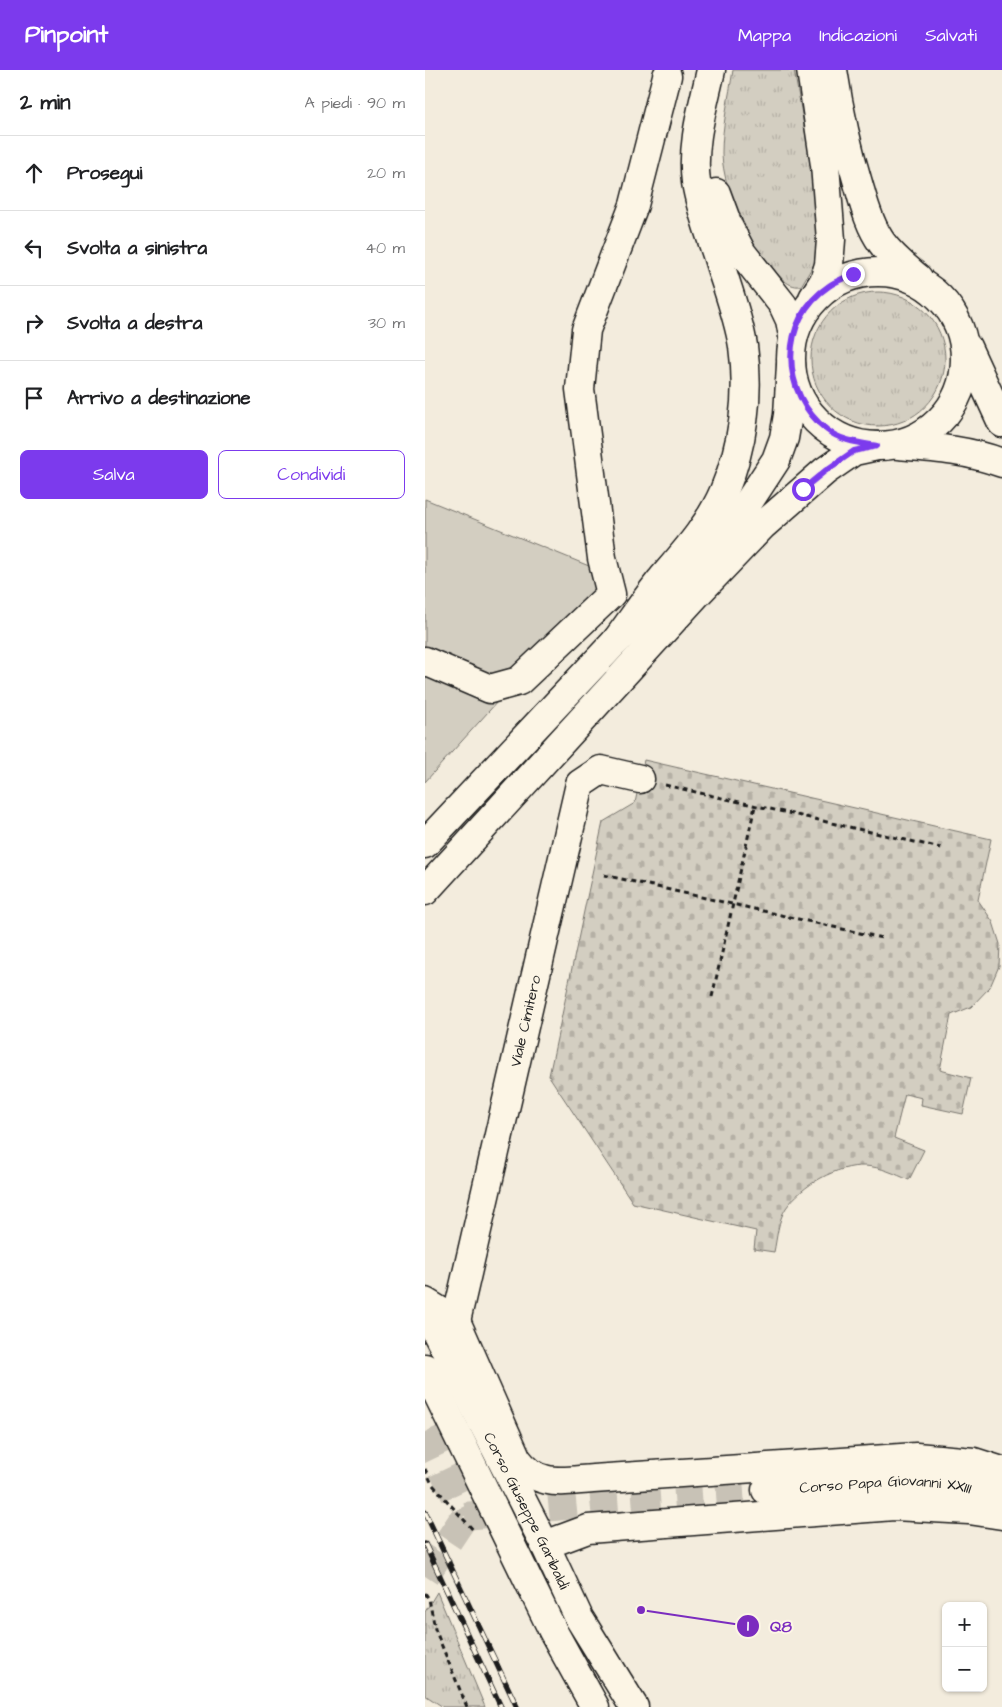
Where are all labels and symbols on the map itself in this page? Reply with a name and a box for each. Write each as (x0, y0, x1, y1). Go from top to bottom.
route end (842, 263, 865, 286)
route start (792, 478, 815, 501)
street label: Viale Cimitero (505, 972, 547, 1069)
street label: Corso Giuseppe Garibaldi (478, 1429, 575, 1594)
street label: Corso Papa Giovanni XXIII (799, 1470, 974, 1499)
callout: Q8 (735, 1611, 802, 1642)
text: 1 (747, 1616, 749, 1637)
text: Q8 (770, 1616, 793, 1638)

